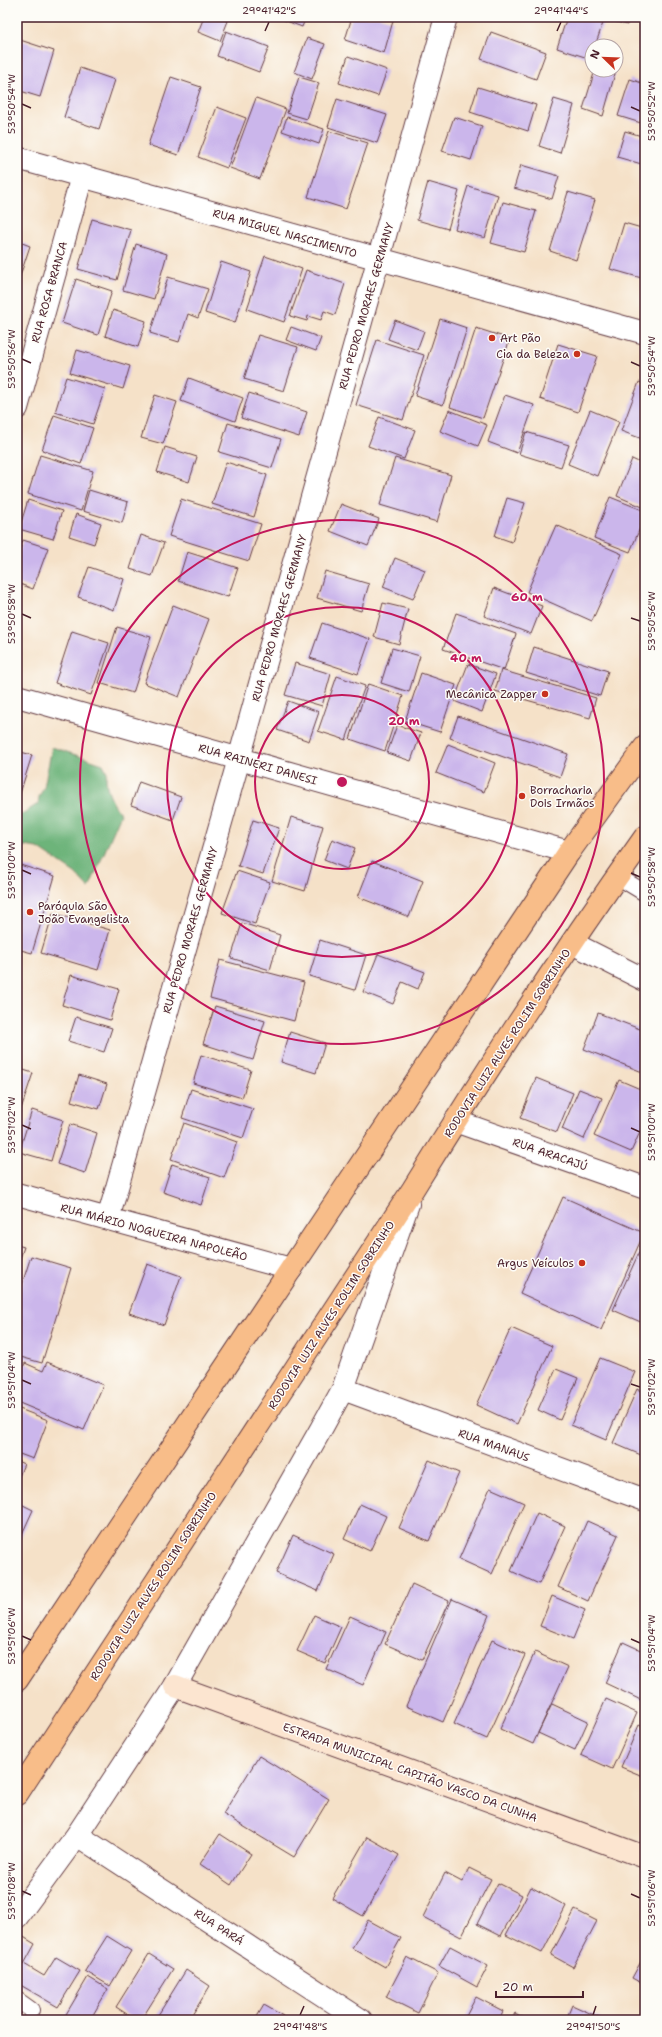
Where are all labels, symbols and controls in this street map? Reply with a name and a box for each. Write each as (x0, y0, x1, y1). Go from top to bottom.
text: 29°41'42"S (242, 4, 297, 17)
text: 29°41'44"S (534, 4, 589, 17)
north arrow (584, 38, 624, 78)
text: N (587, 47, 604, 61)
text: 53°50'54"W (5, 74, 18, 134)
text: 53°50'52"W (645, 81, 658, 141)
street label: RUA MIGUEL NASCIMENTO (211, 206, 359, 261)
street label: RUA PEDRO MORAES GERMANY (335, 220, 398, 391)
street label: RUA ROSA BRANCA (28, 240, 71, 345)
text: 53°50'56"W (5, 329, 18, 389)
place label: Art Pão (500, 331, 541, 346)
marker: Art Pão (487, 333, 497, 343)
text: 53°50'54"W (645, 336, 658, 396)
place label: Cia da Beleza (496, 347, 569, 362)
marker: Cia da Beleza (572, 349, 582, 359)
street label: RUA PEDRO MORAES GERMANY (248, 532, 311, 703)
text: 53°50'58"W (5, 584, 18, 644)
text: 60 m (511, 589, 543, 605)
text: 53°50'56"W (645, 591, 658, 651)
text: 40 m (450, 650, 482, 666)
place label: Mecânica Zapper (446, 687, 537, 702)
marker: Mecânica Zapper (540, 689, 550, 699)
text: 20 m (388, 713, 420, 729)
street label: RUA RAINERI DANESI (197, 740, 319, 789)
centre of rings (335, 775, 349, 789)
place label: Borracharia Dois Irmãos (530, 783, 595, 811)
marker: Borracharia Dois Irmãos (517, 791, 527, 801)
text: 53°51'00"W (5, 841, 18, 899)
street label: RUA PEDRO MORAES GERMANY (159, 844, 222, 1015)
text: 53°50'58"W (645, 847, 658, 907)
place label: Paróquia São João Evangelista (38, 899, 129, 927)
marker: Paróquia São João Evangelista (25, 907, 35, 917)
street label: RODOVIA LUIZ ALVES ROLIM SOBRINHO (441, 946, 574, 1140)
text: 53°51'02"W (5, 1096, 18, 1154)
text: 53°51'00"W (645, 1103, 658, 1161)
street label: RUA ARACAJÚ (510, 1134, 590, 1174)
street label: RUA MÁRIO NOGUEIRA NAPOLEÃO (59, 1199, 249, 1265)
street label: RODOVIA LUIZ ALVES ROLIM SOBRINHO (265, 1218, 398, 1412)
place label: Argus Veículos (497, 1256, 574, 1271)
marker: Argus Veículos (577, 1258, 587, 1268)
text: 53°51'04"W (5, 1351, 18, 1409)
text: 53°51'02"W (645, 1358, 658, 1416)
street label: RUA MANAUS (456, 1426, 532, 1465)
street label: RODOVIA LUIZ ALVES ROLIM SOBRINHO (87, 1489, 220, 1683)
text: 53°51'06"W (5, 1607, 18, 1665)
text: 53°51'04"W (645, 1614, 658, 1672)
street label: ESTRADA MUNICIPAL CAPITÃO VASCO DA CUNHA (281, 1718, 539, 1826)
text: 53°51'08"W (5, 1862, 18, 1920)
text: 53°51'06"W (645, 1869, 658, 1927)
street label: RUA PARÁ (191, 1905, 247, 1949)
scale bar (496, 1973, 583, 1999)
text: 20 m (502, 1979, 533, 1995)
text: 29°41'48"S (273, 2020, 328, 2033)
text: 29°41'50"S (566, 2020, 621, 2033)

